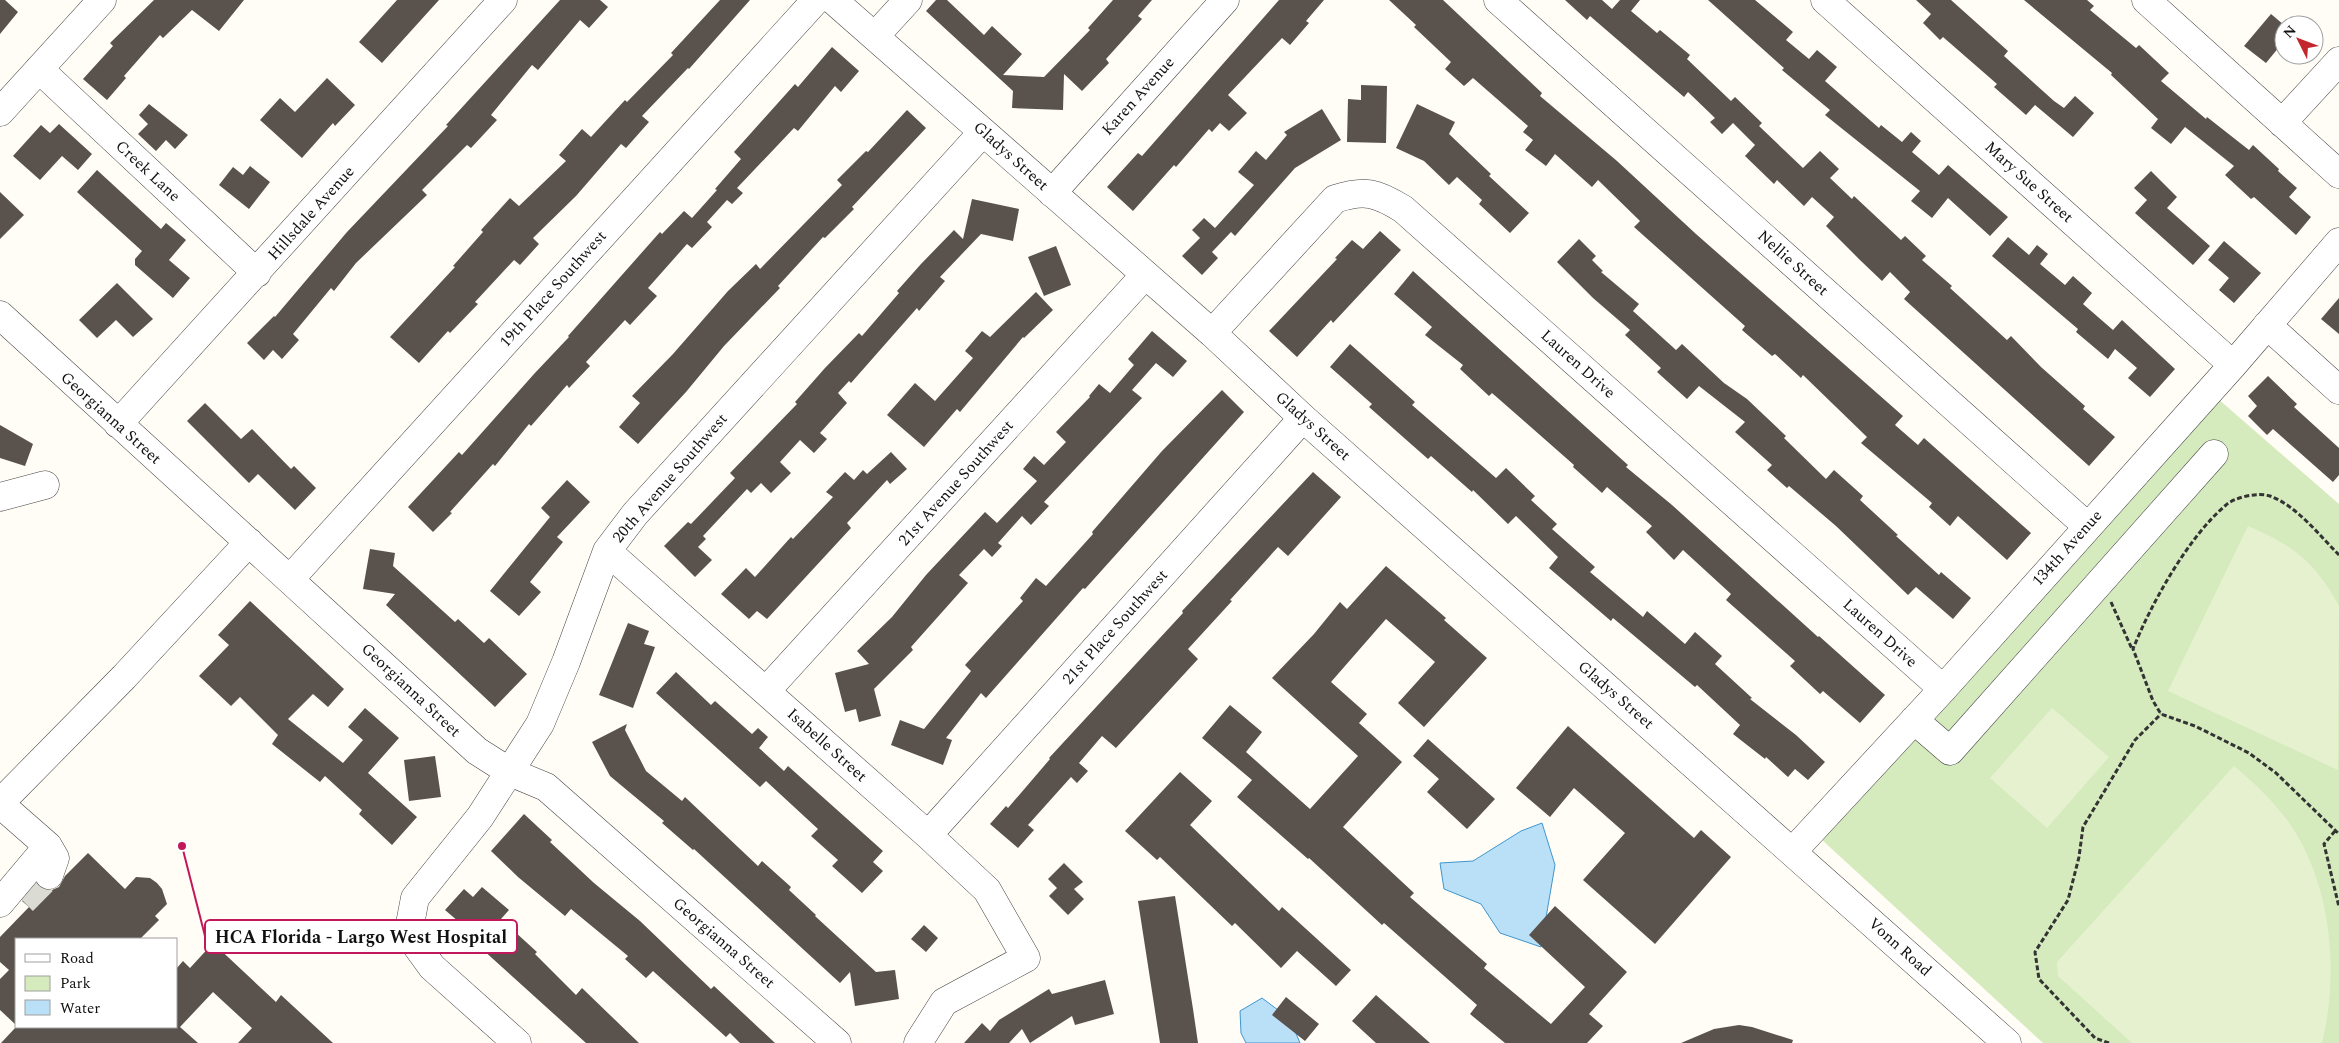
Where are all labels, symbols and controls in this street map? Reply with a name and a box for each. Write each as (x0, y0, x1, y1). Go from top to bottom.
north arrow (2274, 15, 2324, 65)
text: N (2278, 20, 2301, 43)
street label: Karen Avenue (1096, 51, 1180, 141)
street label: Gladys Street (968, 116, 1054, 197)
street label: Creek Lane (110, 134, 186, 208)
street label: Mary Sue Street (1979, 135, 2079, 229)
street label: Hillsdale Avenue (262, 160, 360, 266)
street label: Nellie Street (1752, 224, 1834, 302)
street label: 19th Place Southwest (494, 225, 613, 353)
street label: Lauren Drive (1535, 324, 1621, 404)
street label: Georgianna Street (55, 366, 167, 470)
street label: Gladys Street (1270, 386, 1356, 467)
street label: 20th Avenue Southwest (607, 408, 733, 548)
street label: 21st Avenue Southwest (893, 414, 1020, 551)
street label: 134th Avenue (2026, 504, 2108, 592)
street label: 21st Place Southwest (1057, 564, 1174, 690)
street label: Lauren Drive (1837, 593, 1923, 673)
street label: Georgianna Street (356, 637, 467, 743)
street label: Gladys Street (1573, 655, 1660, 735)
street label: Isabelle Street (782, 702, 873, 788)
street label: Georgianna Street (667, 892, 781, 995)
street label: Vonn Road (1863, 912, 1937, 982)
callout: HCA Florida - Largo West Hospital (205, 920, 517, 953)
text: HCA Florida - Largo West Hospital (215, 924, 507, 951)
legend (15, 938, 178, 1028)
text: Road (60, 947, 94, 970)
text: Park (60, 972, 91, 995)
text: Water (60, 997, 100, 1020)

